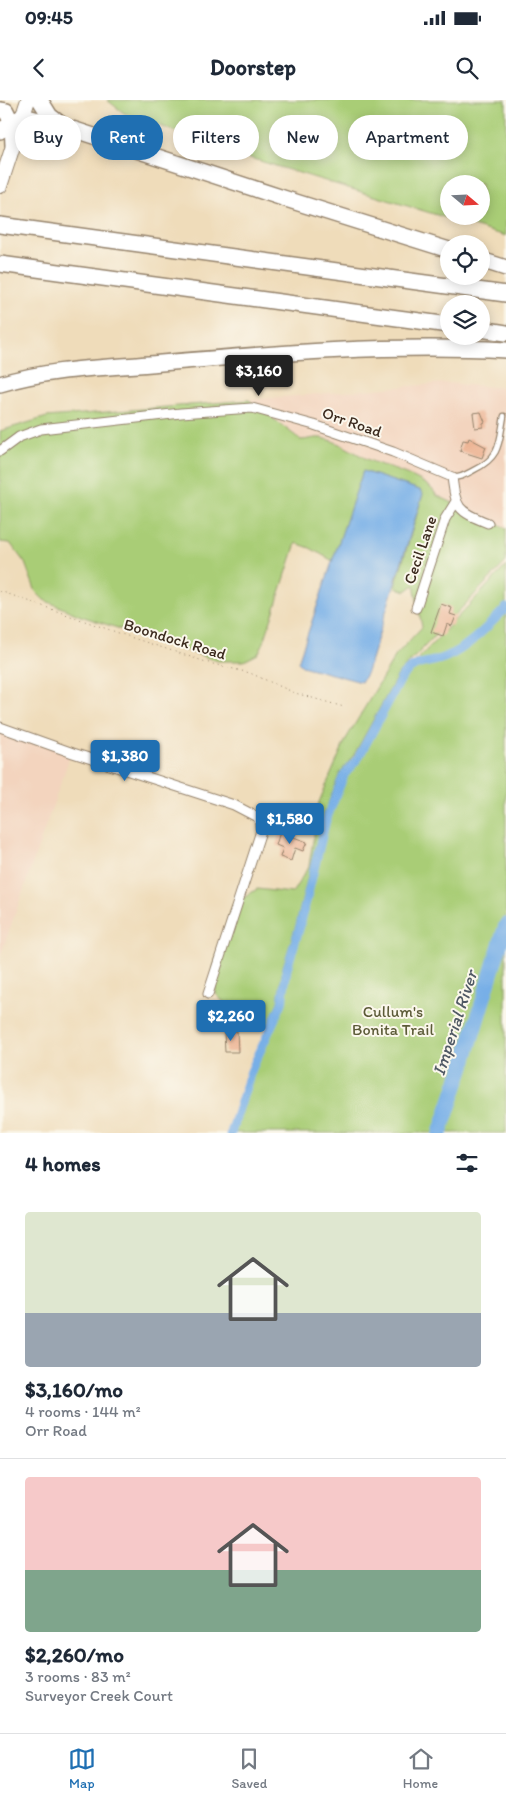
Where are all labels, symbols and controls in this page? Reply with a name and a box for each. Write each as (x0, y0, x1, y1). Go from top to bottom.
text: 09:45 (25, 6, 73, 29)
icon: back (25, 54, 53, 82)
text: Doorstep (210, 54, 296, 81)
icon: search (453, 54, 481, 82)
chip: Buy (15, 115, 81, 160)
chip: Rent (91, 115, 163, 160)
chip: Filters (173, 115, 259, 160)
chip: New (269, 115, 338, 160)
chip: Apartment (348, 115, 468, 160)
north arrow (440, 175, 490, 225)
map controls (440, 175, 490, 345)
button: locate (440, 235, 490, 285)
button: layers (440, 295, 490, 345)
pin: $3,160 (218, 354, 300, 397)
text: $3,160 (236, 361, 282, 380)
street label: Orr Road (320, 403, 385, 441)
street label: Cecil Lane (400, 513, 440, 587)
street label: Boondock Road (122, 614, 229, 664)
pin: $1,380 (84, 740, 166, 782)
text: $1,380 (102, 746, 148, 765)
pin: $1,580 (249, 802, 331, 845)
text: $1,580 (267, 809, 313, 828)
water label: Imperial River (428, 966, 483, 1078)
pin: $2,260 (190, 1000, 272, 1042)
park label: Cullum's Bonita Trail (352, 1002, 434, 1039)
text: $2,260 (207, 1006, 255, 1025)
icon: filters (453, 1149, 481, 1177)
text: 4 homes (25, 1151, 101, 1176)
icon: home (208, 1244, 298, 1334)
text: $3,160/mo (25, 1377, 123, 1402)
text: 4 rooms · 144 m² (25, 1402, 141, 1421)
text: Orr Road (25, 1421, 87, 1440)
icon: home (208, 1510, 298, 1600)
text: $2,260/mo (25, 1642, 124, 1667)
text: 3 rooms · 83 m² (25, 1667, 131, 1686)
text: Surveyor Creek Court (25, 1686, 173, 1705)
tab: Map (68, 1745, 96, 1792)
tab: Saved (231, 1745, 267, 1792)
tab: Home (403, 1745, 438, 1792)

